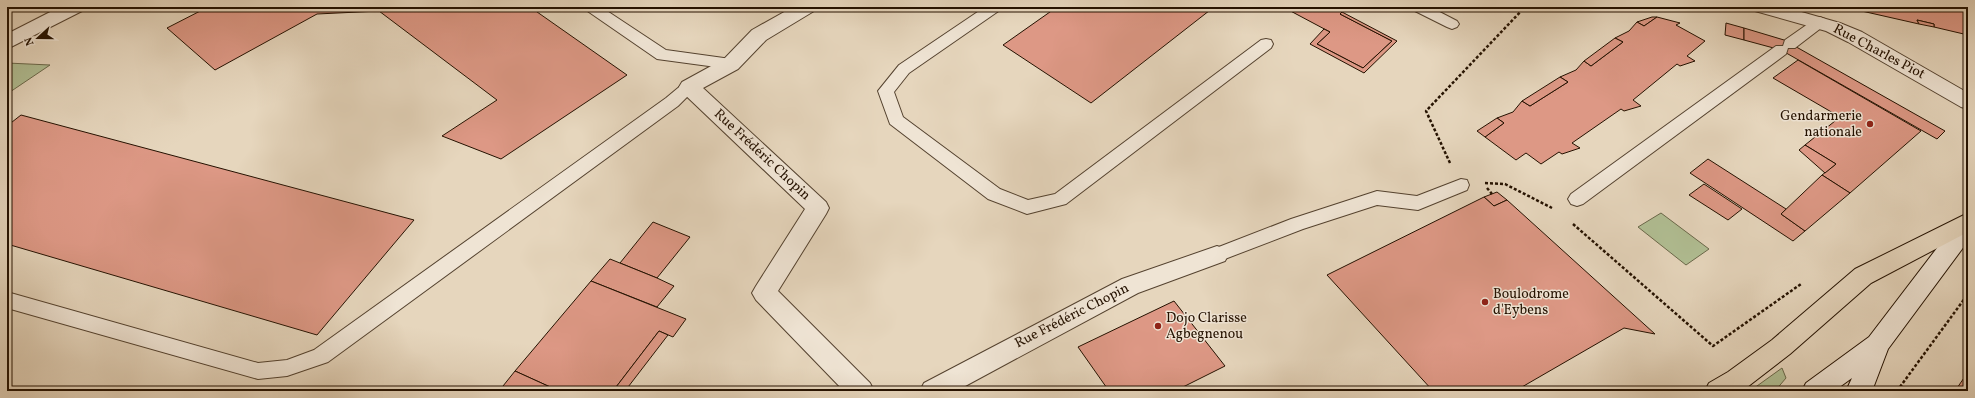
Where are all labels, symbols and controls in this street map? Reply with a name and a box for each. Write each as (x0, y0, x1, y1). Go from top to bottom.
north arrow (18, 18, 58, 58)
street label: Rue Charles Piot (1830, 20, 1928, 84)
text: N (22, 35, 38, 47)
street label: Rue Frédéric Chopin (709, 105, 815, 205)
place label: Gendarmerie nationale (1780, 107, 1862, 142)
marker: Gendarmerie nationale (1865, 119, 1875, 129)
street label: Rue Frédéric Chopin (1012, 279, 1132, 353)
place label: Boulodrome d'Eybens (1493, 285, 1569, 320)
marker: Boulodrome d'Eybens (1480, 297, 1490, 307)
place label: Dojo Clarisse Agbegnenou (1166, 309, 1247, 344)
marker: Dojo Clarisse Agbegnenou (1153, 321, 1163, 331)

